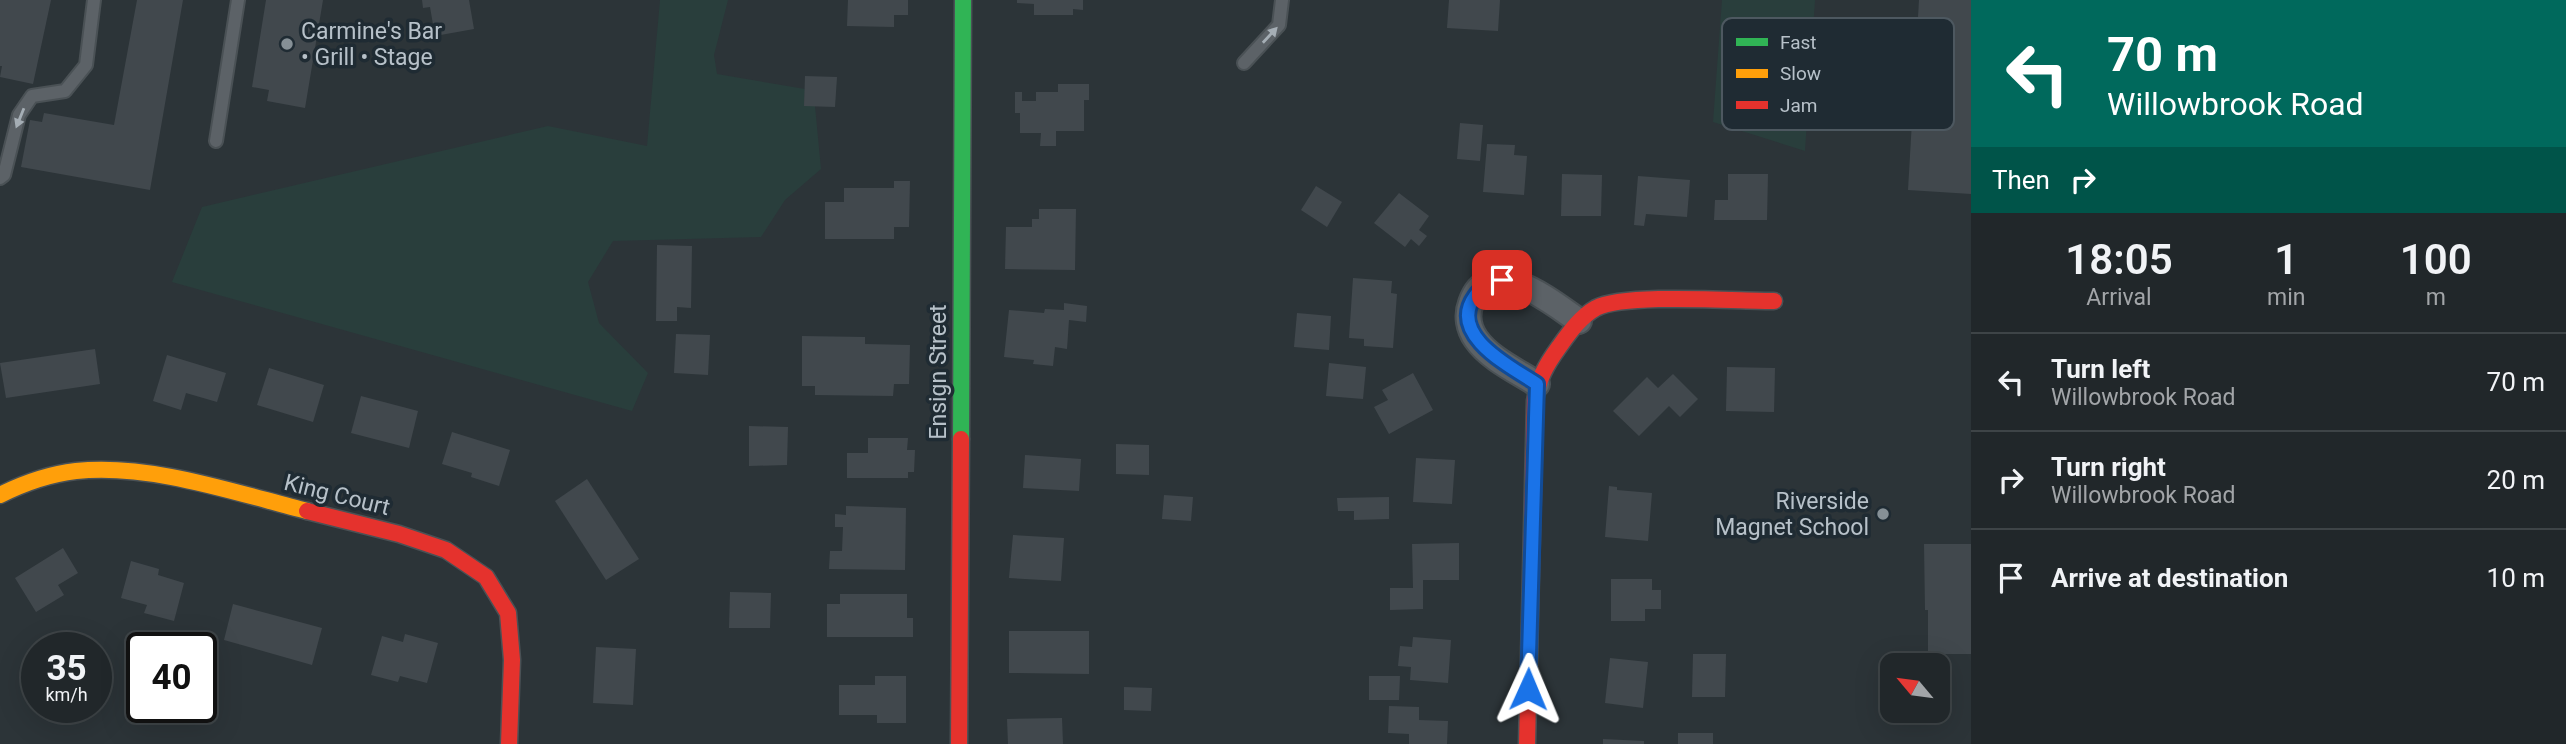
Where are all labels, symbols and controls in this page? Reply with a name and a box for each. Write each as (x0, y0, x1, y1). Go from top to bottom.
place label: Carmine's Bar • Grill • Stage (301, 18, 442, 71)
legend (1722, 18, 1954, 130)
one-way arrow (1262, 26, 1278, 44)
text: 70 m (2107, 26, 2218, 83)
icon: left (1992, 28, 2083, 119)
text: Fast (1780, 31, 1817, 54)
marker: Carmine's Bar • Grill • Stage (279, 36, 295, 52)
text: Slow (1780, 62, 1821, 85)
text: Willowbrook Road (2107, 85, 2364, 123)
text: Jam (1780, 94, 1817, 117)
one-way arrow (14, 108, 25, 129)
icon: right (2064, 161, 2102, 199)
text: Then (1992, 165, 2050, 195)
text: 18:05 (2065, 235, 2173, 284)
text: 1 (2274, 235, 2298, 284)
text: 100 (2400, 235, 2472, 284)
pin (1472, 250, 1532, 310)
icon: arrive (1483, 261, 1521, 299)
text: Arrival (2086, 284, 2152, 311)
text: min (2267, 284, 2305, 311)
text: m (2426, 284, 2446, 311)
street label: Ensign Street (925, 304, 952, 440)
text: Turn left (2051, 354, 2150, 384)
icon: left (1992, 363, 2030, 401)
text: 70 m (2487, 367, 2545, 397)
text: Willowbrook Road (2051, 384, 2235, 411)
text: Turn right (2051, 452, 2166, 482)
icon: right (1992, 461, 2030, 499)
text: 20 m (2487, 465, 2545, 495)
street label: King Court (281, 469, 393, 521)
text: Willowbrook Road (2051, 482, 2235, 509)
place label: Riverside Magnet School (1715, 488, 1869, 541)
marker: Riverside Magnet School (1875, 506, 1891, 522)
icon: arrive (1992, 559, 2030, 597)
text: Arrive at destination (2051, 563, 2288, 593)
text: 10 m (2487, 563, 2545, 593)
speed limit sign: 40 (126, 632, 217, 723)
text: 35 (46, 648, 87, 689)
position arrow (1491, 652, 1565, 726)
north arrow (1880, 653, 1950, 723)
map controls (1880, 653, 1950, 723)
text: km/h (45, 684, 88, 705)

